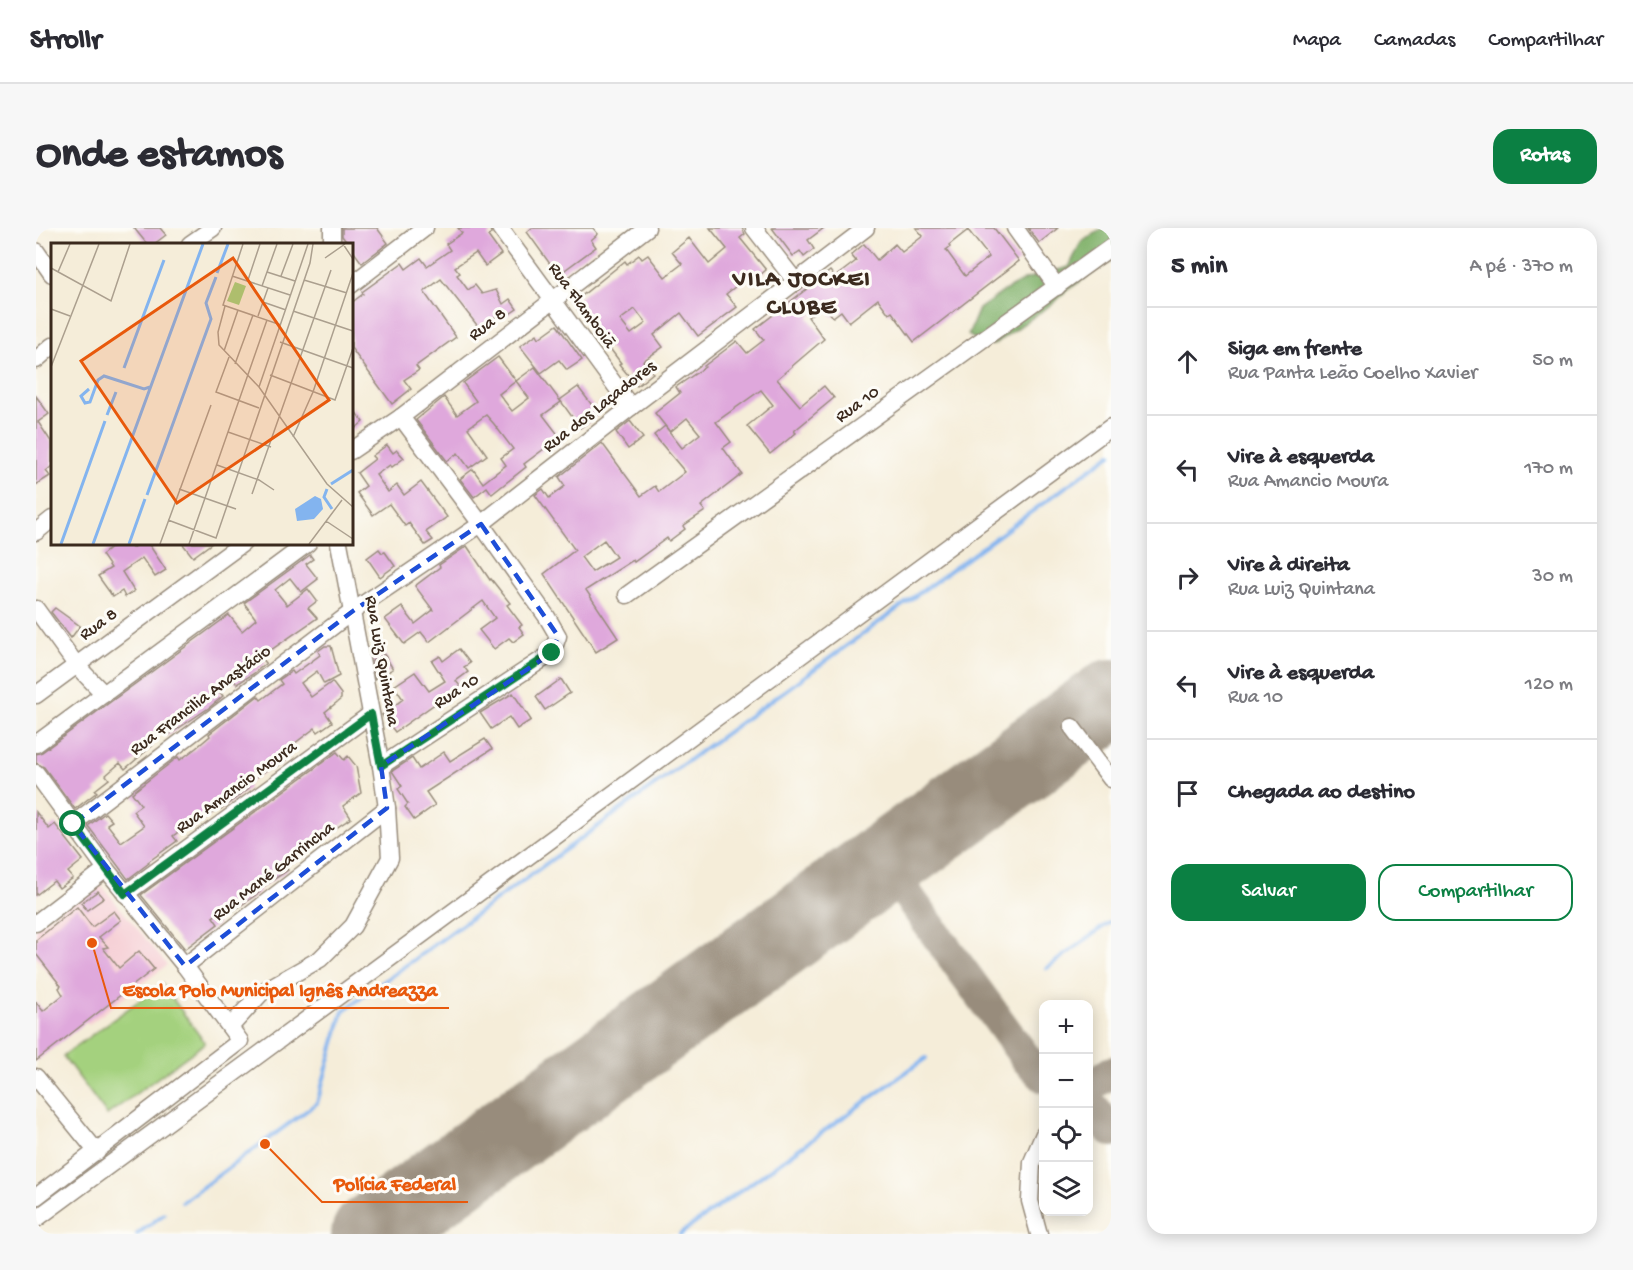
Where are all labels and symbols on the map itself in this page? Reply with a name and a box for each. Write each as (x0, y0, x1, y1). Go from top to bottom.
inset map (51, 243, 352, 544)
street label: Rua Flamboiã (543, 259, 620, 354)
district label: VILA JOCKEI CLUBE (732, 266, 871, 323)
street label: Rua 8 (465, 304, 511, 346)
street label: Rua dos Laçadores (539, 355, 662, 458)
street label: Rua 10 (832, 382, 884, 428)
street label: Rua Luiz Quintana (359, 594, 403, 729)
street label: Rua 8 (76, 604, 122, 646)
route end (538, 639, 564, 665)
street label: Rua Francilia Anastácio (126, 641, 276, 761)
street label: Rua 10 (430, 670, 484, 714)
street label: Rua Amancio Moura (172, 736, 302, 839)
route start (59, 810, 85, 836)
street label: Rua Mané Garrincha (209, 817, 340, 926)
callout: Escola Polo Municipal Ignês Andreazza (111, 970, 449, 1008)
text: Escola Polo Municipal Ignês Andreazza (123, 981, 438, 1004)
callout: Polícia Federal (322, 1164, 468, 1202)
text: Polícia Federal (333, 1175, 457, 1198)

